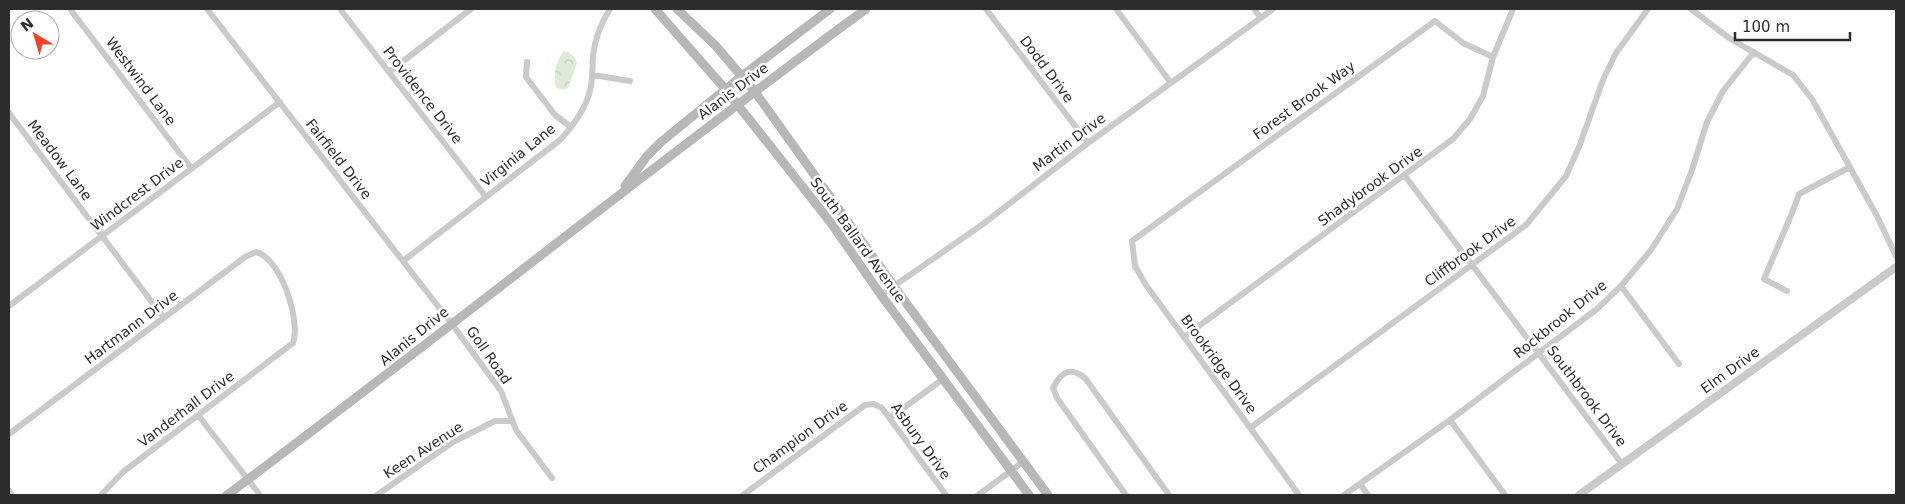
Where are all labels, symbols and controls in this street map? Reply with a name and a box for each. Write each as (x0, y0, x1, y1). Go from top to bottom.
north arrow (10, 10, 60, 60)
scale bar (1735, 10, 1850, 42)
text: N (17, 15, 37, 35)
text: 100 m (1742, 18, 1790, 36)
street label: Dodd Drive (1017, 33, 1077, 105)
street label: Westwind Lane (103, 34, 179, 128)
street label: Providence Drive (380, 43, 466, 147)
street label: Forest Brook Way (1250, 58, 1358, 142)
street label: Alanis Drive (695, 59, 771, 123)
street label: Martin Drive (1030, 110, 1108, 174)
street label: Fairfield Drive (303, 116, 375, 202)
street label: Meadow Lane (25, 117, 95, 203)
street label: Virginia Lane (478, 120, 558, 190)
street label: Shadybrook Drive (1315, 143, 1425, 229)
street label: Windcrest Drive (88, 154, 186, 234)
street label: South Ballard Avenue (807, 174, 909, 306)
street label: Cliffbrook Drive (1421, 213, 1519, 289)
street label: Rockbrook Drive (1510, 277, 1610, 361)
street label: Hartmann Drive (81, 287, 181, 367)
street label: Alanis Drive (376, 303, 452, 369)
street label: Brookridge Drive (1178, 312, 1260, 416)
street label: Goll Road (463, 323, 515, 387)
street label: Southbrook Drive (1544, 342, 1630, 450)
street label: Elm Drive (1698, 343, 1762, 397)
street label: Vanderhall Drive (135, 368, 237, 450)
street label: Champion Drive (750, 397, 850, 477)
street label: Asbury Drive (888, 400, 954, 482)
street label: Keen Avenue (380, 418, 466, 482)

